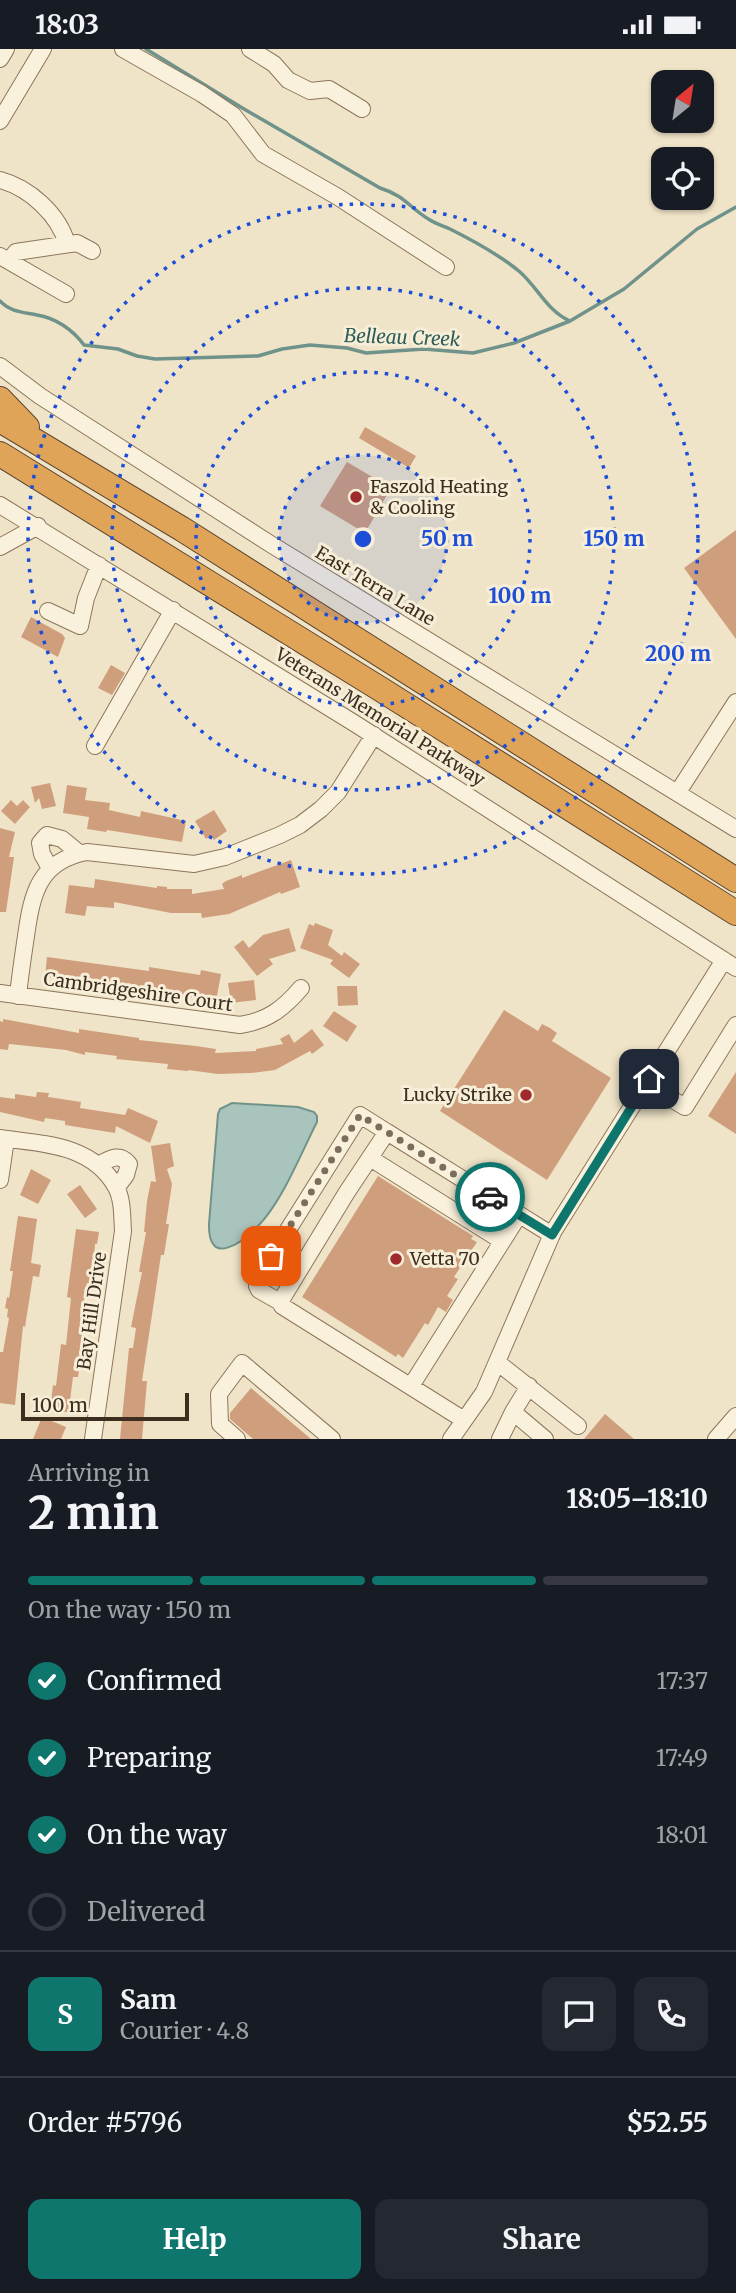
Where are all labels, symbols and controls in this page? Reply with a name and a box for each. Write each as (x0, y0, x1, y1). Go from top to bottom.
text: 18:03 (35, 8, 99, 41)
north arrow (651, 70, 714, 133)
map controls (651, 70, 714, 210)
button: locate (651, 147, 714, 210)
water label: Belleau Creek (344, 323, 461, 351)
place label: Faszold Heating & Cooling (370, 475, 508, 519)
marker: Faszold Heating & Cooling (348, 489, 364, 505)
text: 50 m (421, 525, 473, 552)
text: 150 m (583, 525, 645, 552)
centre of rings (351, 527, 375, 551)
street label: East Terra Lane (311, 541, 439, 630)
text: 100 m (489, 582, 551, 609)
text: 200 m (645, 640, 711, 667)
street label: Veterans Memorial Parkway (270, 642, 490, 791)
street label: Cambridgeshire Court (42, 967, 234, 1016)
pin (619, 1049, 679, 1109)
icon: home (630, 1060, 668, 1098)
place label: Lucky Strike (403, 1083, 512, 1106)
marker: Lucky Strike (518, 1087, 534, 1103)
courier (455, 1162, 525, 1232)
icon: car (471, 1178, 509, 1216)
pin (241, 1226, 301, 1286)
icon: bag (252, 1237, 290, 1275)
place label: Vetta 70 (409, 1247, 480, 1270)
street label: Bay Hill Drive (72, 1250, 111, 1371)
marker: Vetta 70 (388, 1251, 404, 1267)
scale bar (21, 1390, 189, 1422)
text: 100 m (32, 1393, 88, 1417)
text: Arriving in (28, 1458, 150, 1487)
text: 18:05–18:10 (566, 1482, 708, 1515)
text: 2 min (28, 1484, 159, 1542)
text: On the way · 150 m (28, 1595, 231, 1624)
icon: check (28, 1662, 66, 1700)
text: Confirmed (87, 1664, 222, 1697)
text: 17:37 (657, 1666, 708, 1695)
icon: check (28, 1739, 66, 1777)
text: Preparing (87, 1741, 211, 1774)
text: 17:49 (656, 1743, 708, 1772)
icon: check (28, 1816, 66, 1854)
text: On the way (87, 1818, 227, 1851)
text: 18:01 (656, 1820, 708, 1849)
text: Delivered (87, 1895, 206, 1928)
button: chat (542, 1977, 616, 2051)
button: phone (634, 1977, 708, 2051)
text: Sam (120, 1983, 177, 2016)
text: S (57, 1998, 73, 2031)
text: Courier · 4.8 (120, 2016, 249, 2045)
text: Order #5796 (28, 2106, 182, 2139)
text: $52.55 (626, 2106, 708, 2139)
button: Help (28, 2199, 361, 2279)
button: Share (375, 2199, 708, 2279)

